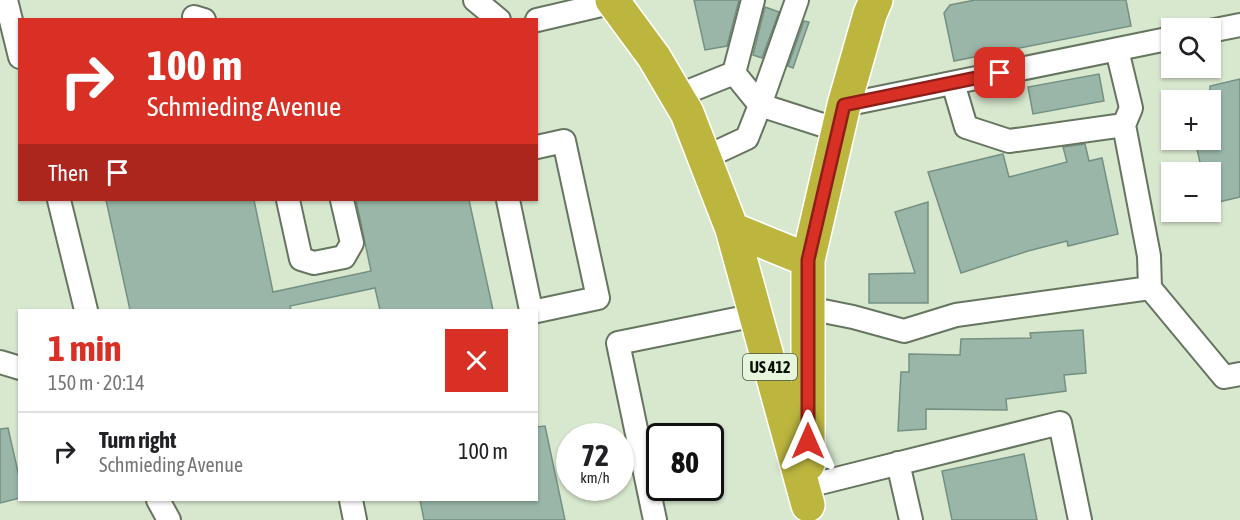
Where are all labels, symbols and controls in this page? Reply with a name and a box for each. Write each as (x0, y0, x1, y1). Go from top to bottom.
map controls (1161, 18, 1221, 222)
button: search (1161, 18, 1221, 78)
text: 100 m (147, 41, 242, 89)
icon: right (48, 42, 126, 120)
pin (974, 47, 1025, 98)
icon: arrive (983, 56, 1016, 89)
button: + (1161, 90, 1221, 150)
text: Schmieding Avenue (147, 91, 341, 122)
icon: arrive (101, 156, 134, 189)
text: Then (48, 160, 89, 186)
button: − (1161, 162, 1221, 222)
text: 1 min (48, 327, 122, 369)
button: close (445, 329, 508, 392)
road number: US 412 (743, 354, 797, 380)
text: 150 m · 20:14 (48, 371, 145, 394)
position arrow (776, 409, 840, 473)
speed limit sign: 80 (646, 423, 724, 501)
text: Turn right (99, 427, 176, 453)
icon: right (48, 435, 81, 468)
text: 100 m (458, 438, 508, 464)
text: 72 (581, 438, 609, 472)
text: Schmieding Avenue (99, 453, 243, 476)
text: km/h (580, 469, 610, 486)

